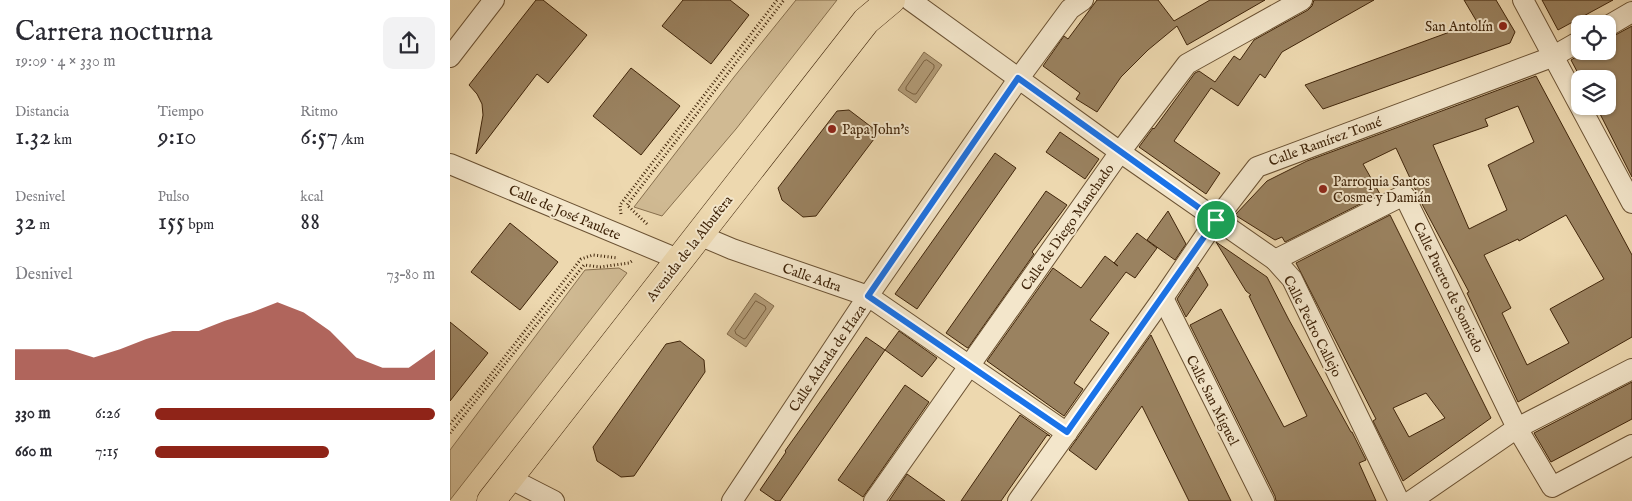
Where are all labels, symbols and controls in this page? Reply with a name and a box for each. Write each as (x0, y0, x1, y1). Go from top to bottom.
text: Carrera nocturna (15, 15, 212, 50)
map controls (1571, 15, 1616, 115)
button: locate (1571, 15, 1616, 60)
button: share (383, 17, 435, 69)
place label: San Antolín (1425, 18, 1494, 36)
marker: San Antolín (1497, 20, 1509, 32)
text: 19:09 · 4 × 330 m (15, 52, 116, 72)
button: layers (1571, 70, 1616, 115)
text: Distancia (15, 103, 69, 121)
text: Tiempo (158, 103, 204, 121)
text: Ritmo (300, 103, 338, 121)
street label: Calle Ramírez Tomé (1266, 113, 1385, 171)
text: 1.32 (15, 121, 51, 153)
text: 9:10 (158, 121, 197, 153)
text: 6:57 (300, 121, 338, 153)
place label: Papa John's (842, 121, 909, 139)
marker: Papa John's (826, 123, 838, 135)
text: km (51, 131, 72, 149)
text: /km (338, 131, 364, 149)
street label: Calle de Diego Manchado (1017, 160, 1119, 294)
place label: Parroquia Santos Cosme y Damián (1333, 173, 1432, 207)
street label: Calle de José Paulete (506, 181, 624, 245)
marker: Parroquia Santos Cosme y Damián (1317, 183, 1329, 195)
text: Desnivel (15, 188, 65, 206)
text: Pulso (158, 188, 189, 206)
text: kcal (300, 188, 324, 206)
street label: Avenida de la Albufera (642, 191, 737, 306)
pin (1195, 199, 1237, 241)
text: 32 (15, 206, 36, 238)
text: 155 (158, 206, 185, 238)
text: 88 (300, 206, 320, 238)
icon: arrive (1202, 206, 1230, 234)
text: m (36, 216, 50, 234)
text: bpm (185, 216, 214, 234)
street label: Calle Puerto de Somiedo (1409, 219, 1488, 356)
street label: Calle Adra (780, 259, 844, 297)
text: Desnivel (15, 265, 72, 285)
text: 73–80 m (386, 265, 435, 285)
street label: Calle Pedro Callejo (1279, 273, 1346, 381)
street label: Calle Adrada de Haza (785, 301, 871, 416)
street label: Calle San Miguel (1182, 352, 1243, 449)
text: 330 m (15, 404, 51, 424)
text: 6:26 (95, 404, 120, 424)
text: 660 m (15, 442, 52, 462)
text: 7:15 (95, 442, 118, 462)

